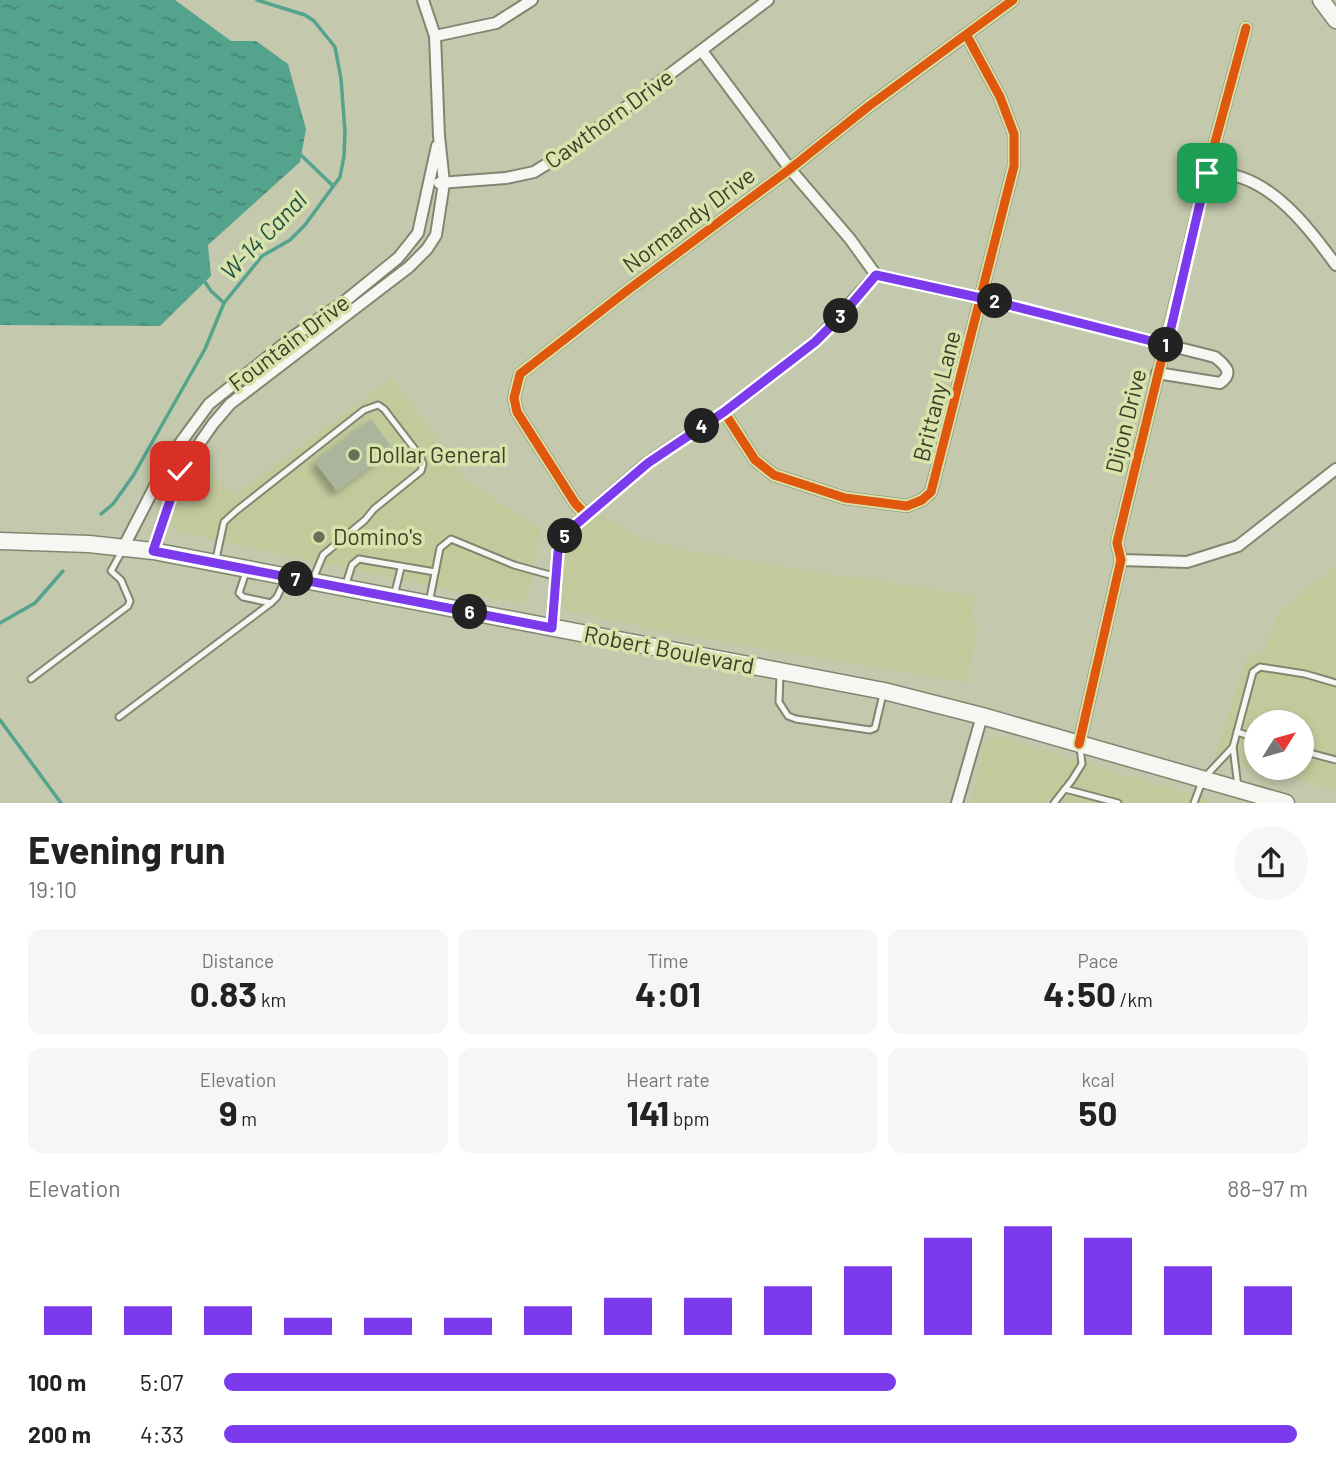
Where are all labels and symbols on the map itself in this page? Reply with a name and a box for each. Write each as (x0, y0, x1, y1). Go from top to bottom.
street label: Cawthorn Drive (539, 62, 678, 174)
pin (1177, 143, 1237, 203)
street label: Normandy Drive (617, 160, 760, 278)
water label: W-14 Canal (214, 184, 312, 285)
pin: 2 (978, 284, 1012, 318)
street label: Fountain Drive (223, 288, 354, 397)
pin: 3 (824, 298, 858, 334)
street label: Brittany Lane (906, 327, 966, 464)
pin: 1 (1148, 328, 1184, 362)
street label: Dijon Drive (1099, 366, 1151, 476)
pin: 4 (684, 408, 720, 444)
place label: Dollar General (368, 440, 506, 468)
pin (150, 441, 210, 501)
marker: Dollar General (346, 447, 362, 463)
pin: 5 (548, 518, 582, 554)
place label: Domino's (333, 522, 423, 550)
marker: Domino's (311, 529, 327, 545)
pin: 7 (278, 562, 314, 596)
pin: 6 (452, 594, 488, 630)
street label: Robert Boulevard (582, 619, 757, 679)
north arrow (1244, 710, 1314, 780)

